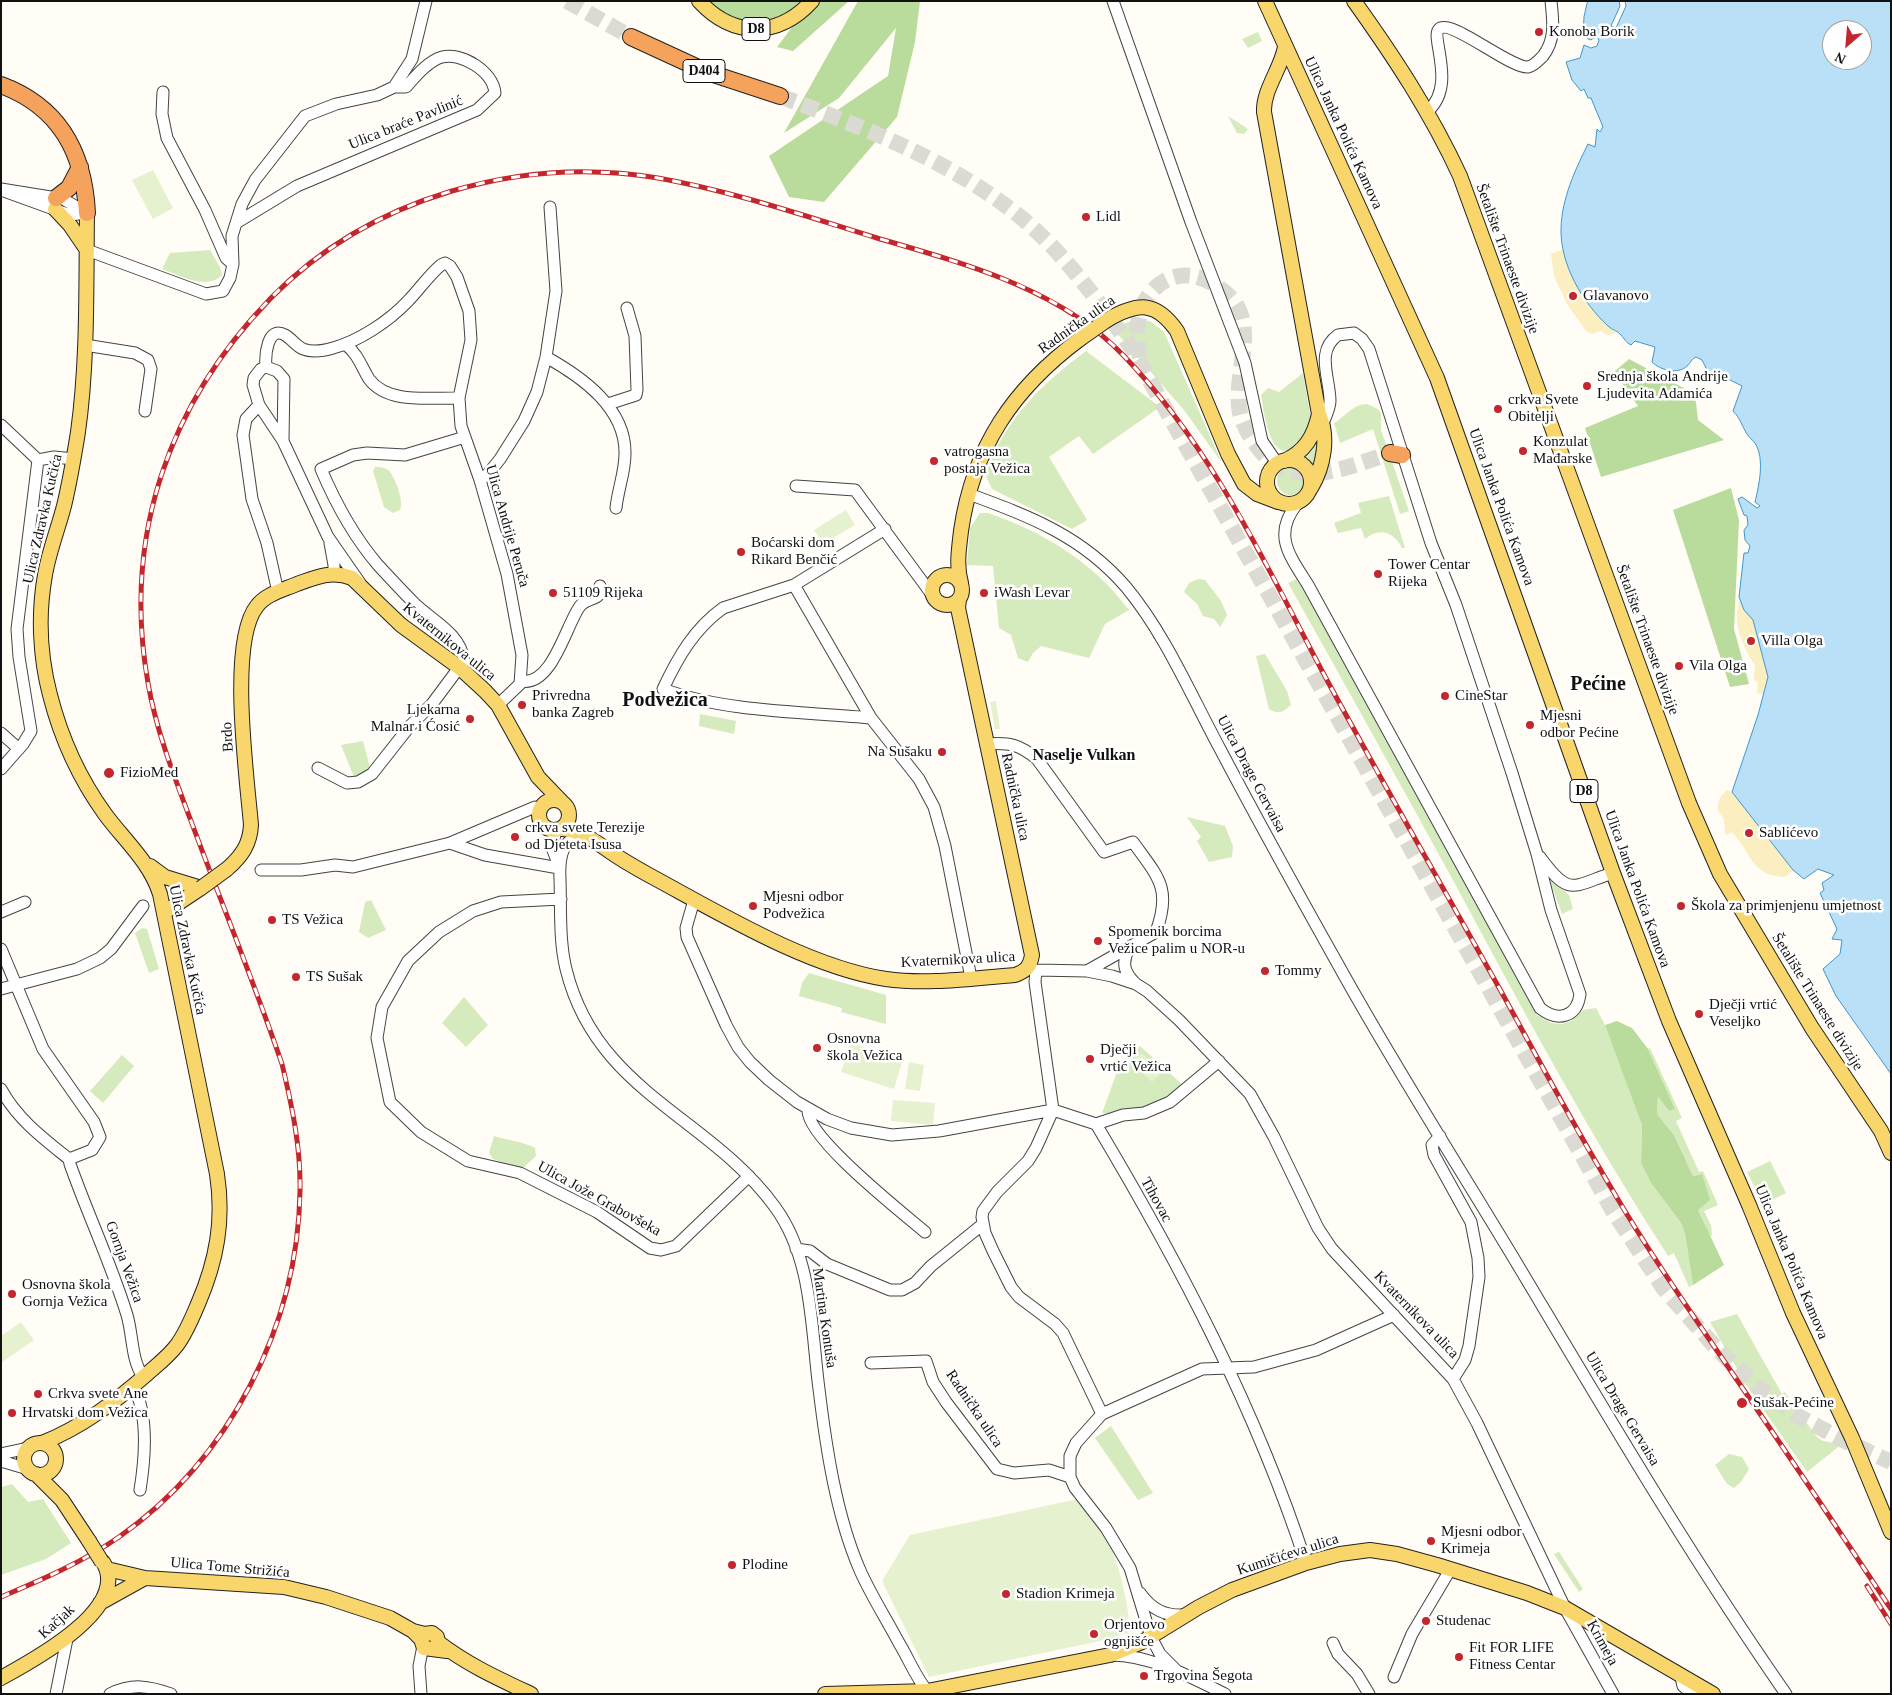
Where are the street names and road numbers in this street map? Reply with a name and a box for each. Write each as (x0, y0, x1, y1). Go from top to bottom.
road number: D8 (742, 18, 770, 40)
street label: Ulica Janka Polića Kamova (1300, 54, 1386, 212)
road number: D404 (683, 59, 725, 82)
street label: Ulica braće Pavlinić (346, 92, 466, 154)
street label: Šetalište Trinaeste divizije (1471, 181, 1543, 337)
street label: Radnička ulica (1035, 292, 1119, 358)
street label: Ulica Janka Polića Kamova (1464, 426, 1538, 588)
street label: Ulica Zdravka Kučića (19, 452, 67, 586)
street label: Ulica Andrije Peruča (481, 463, 533, 589)
street label: Šetalište Trinaeste divizije (1611, 562, 1683, 718)
street label: Kvaternikova ulica (399, 599, 499, 685)
street label: Ulica Drage Gervaisa (1213, 712, 1289, 836)
street label: Brdo (218, 722, 238, 752)
street label: Radnička ulica (997, 751, 1033, 843)
road number: D8 (1570, 779, 1598, 802)
street label: Ulica Janka Polića Kamova (1600, 808, 1674, 970)
street label: Ulica Zdravka Kučića (164, 883, 210, 1017)
street label: Šetalište Trinaeste divizije (1767, 930, 1867, 1074)
street label: Kvaternikova ulica (900, 948, 1016, 972)
street label: Ulica Jože Grabovšeka (534, 1158, 664, 1240)
street label: Tihovac (1136, 1174, 1176, 1226)
street label: Ulica Janka Polića Kamova (1750, 1182, 1832, 1342)
street label: Gornja Vežica (101, 1219, 147, 1305)
street label: Martina Kontuša (808, 1267, 840, 1369)
street label: Kvaternikova ulica (1370, 1268, 1462, 1362)
street label: Ulica Drage Gervaisa (1581, 1349, 1663, 1469)
street label: Radnička ulica (942, 1367, 1006, 1451)
street label: Kumičićeva ulica (1235, 1530, 1341, 1580)
street label: Ulica Tome Strižića (170, 1554, 290, 1582)
street label: Kačjak (35, 1601, 79, 1643)
street label: Krimeja (1582, 1617, 1622, 1669)

